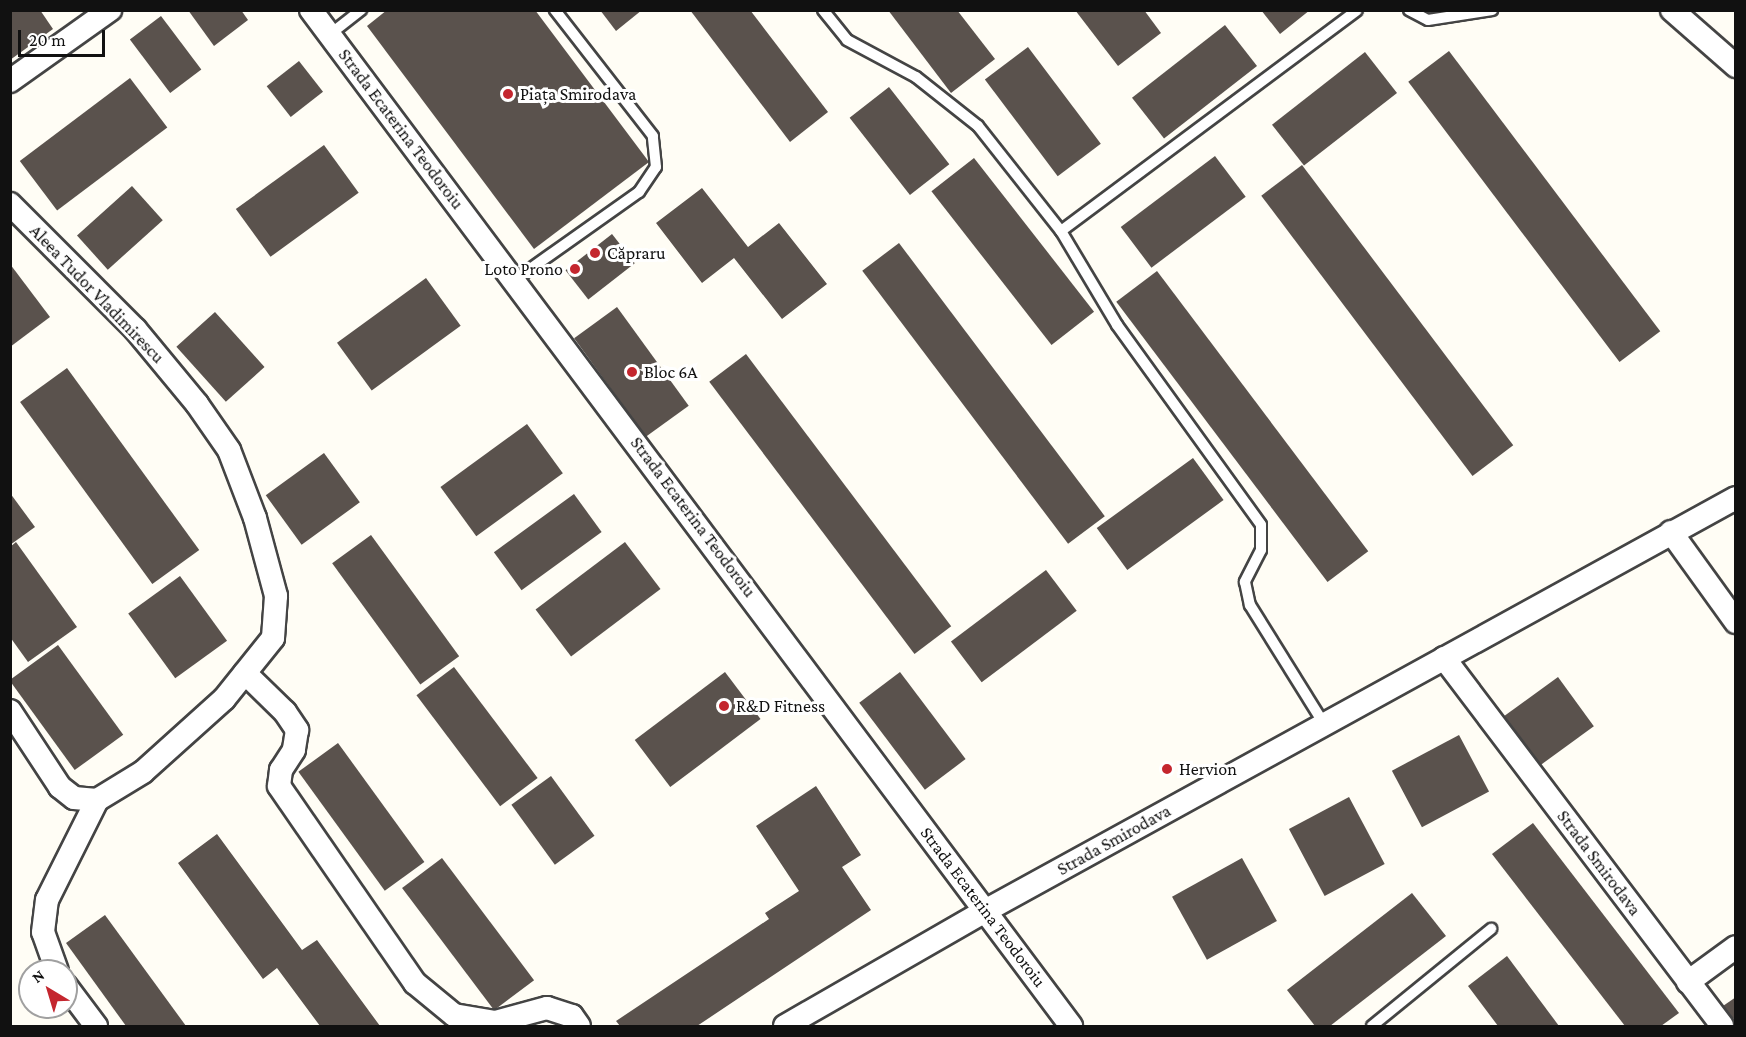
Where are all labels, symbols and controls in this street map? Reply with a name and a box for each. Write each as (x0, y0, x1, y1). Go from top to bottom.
scale bar (21, 18, 108, 56)
text: 20 m (29, 30, 66, 50)
street label: Strada Ecaterina Teodoroiu (334, 45, 468, 213)
place label: Piața Smirodava (520, 83, 636, 105)
marker: Piața Smirodava (501, 87, 515, 101)
street label: Aleea Tudor Vladimirescu (25, 220, 169, 368)
place label: Căpraru (607, 242, 666, 264)
marker: Căpraru (588, 246, 602, 260)
place label: Loto Prono (484, 258, 563, 280)
marker: Loto Prono (568, 262, 582, 276)
place label: Bloc 6A (644, 361, 698, 383)
marker: Bloc 6A (625, 365, 639, 379)
street label: Strada Ecaterina Teodoroiu (626, 433, 760, 601)
place label: R&D Fitness (736, 695, 825, 717)
marker: R&D Fitness (717, 699, 731, 713)
place label: Hervion (1179, 758, 1237, 780)
marker: Hervion (1160, 762, 1174, 776)
street label: Strada Smirodava (1053, 800, 1175, 880)
street label: Strada Smirodava (1552, 806, 1646, 920)
street label: Strada Ecaterina Teodoroiu (916, 823, 1050, 991)
north arrow (18, 959, 78, 1019)
text: N (28, 966, 47, 986)

